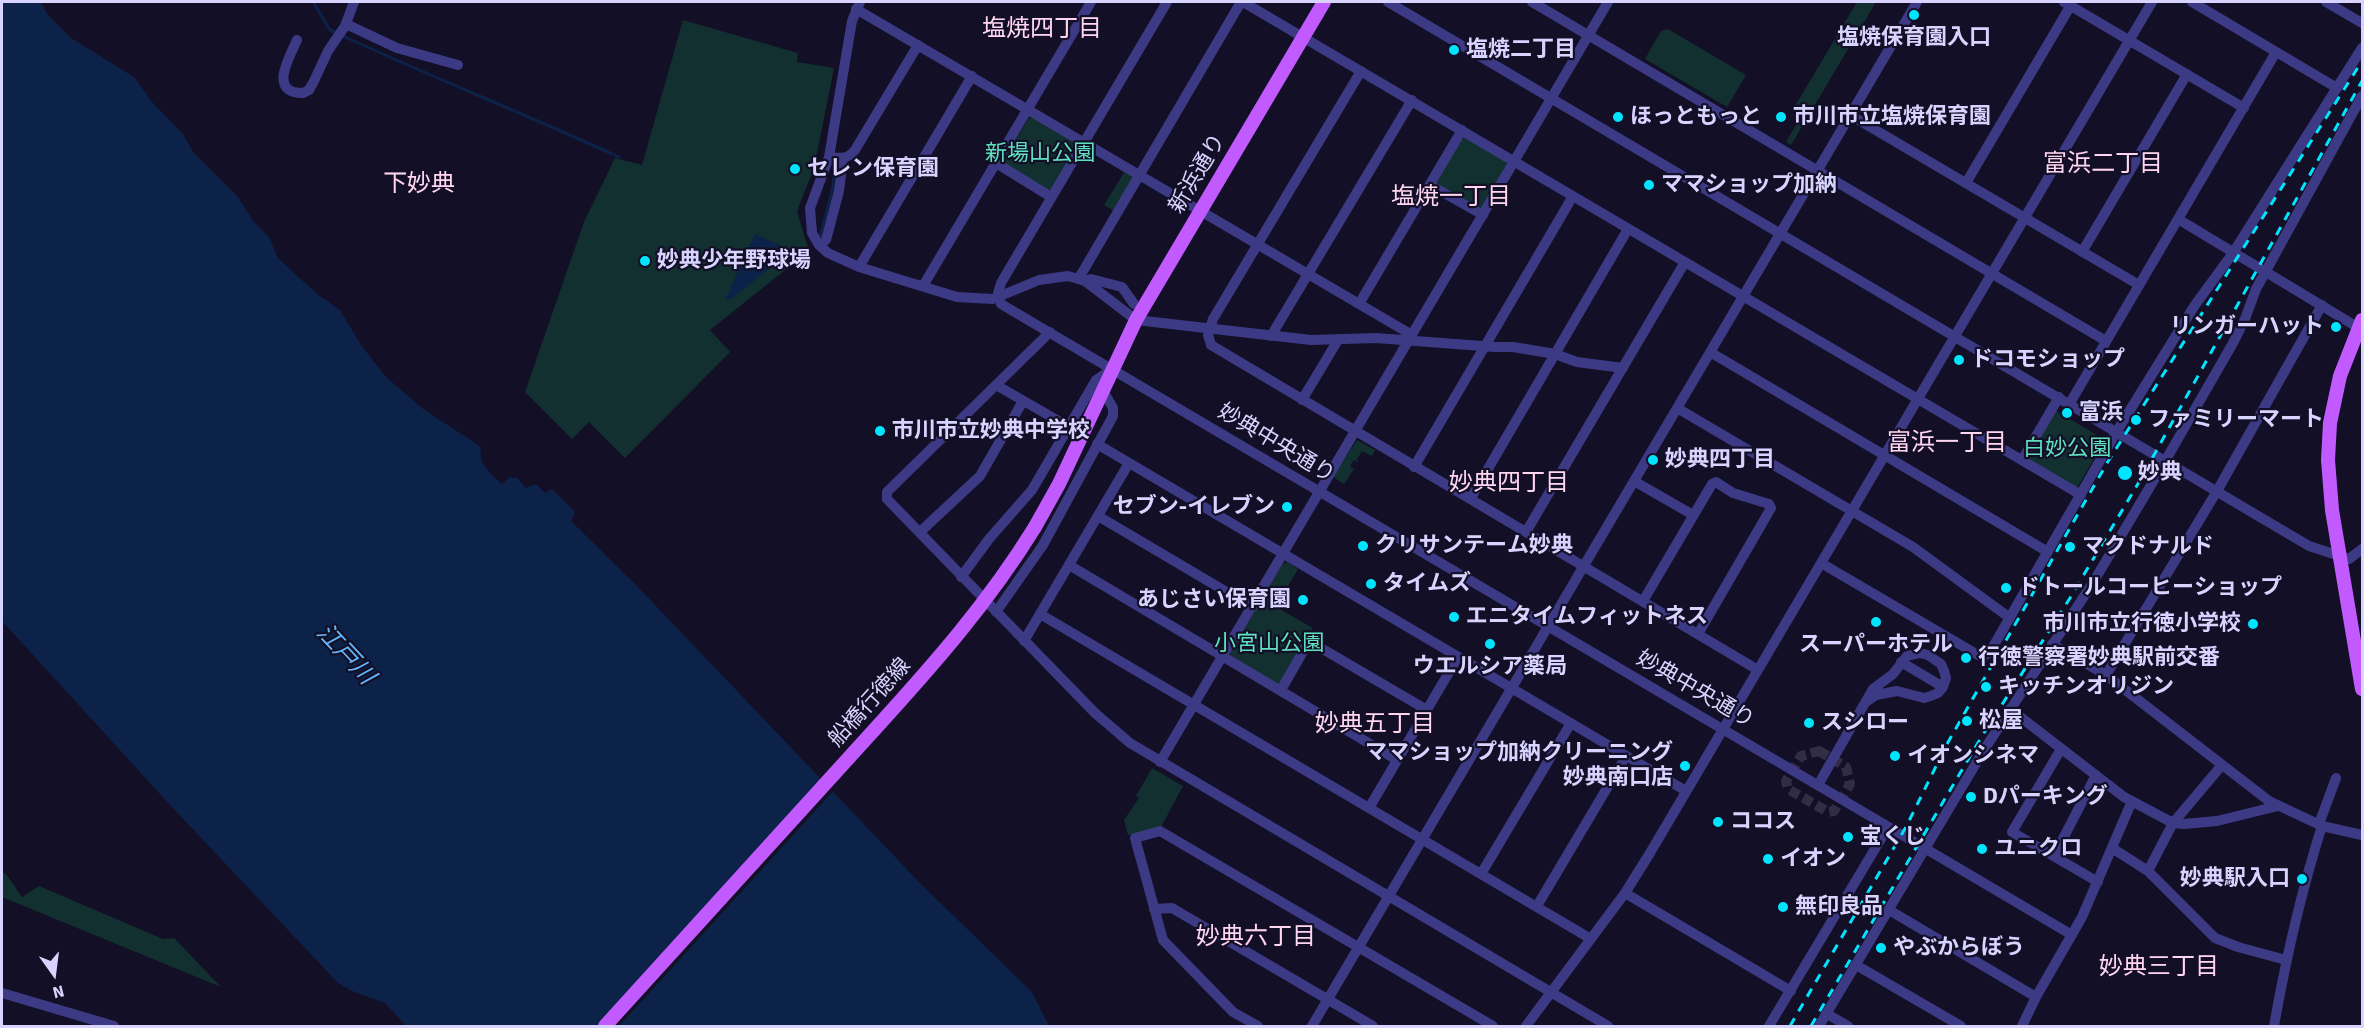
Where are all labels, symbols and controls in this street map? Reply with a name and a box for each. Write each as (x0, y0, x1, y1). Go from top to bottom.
marker: 塩焼保育園入口 (1907, 8, 1921, 22)
district label: 塩焼四丁目 (982, 16, 1102, 44)
place label: 塩焼保育園入口 (1837, 25, 1991, 51)
place label: 塩焼二丁目 (1466, 37, 1576, 63)
marker: 塩焼二丁目 (1447, 43, 1461, 57)
place label: ほっともっと (1630, 104, 1762, 130)
place label: 市川市立塩焼保育園 (1793, 104, 1991, 130)
marker: ほっともっと (1611, 110, 1625, 124)
marker: 市川市立塩焼保育園 (1774, 110, 1788, 124)
street label: 新浜通り (1164, 129, 1232, 219)
park label: 新場山公園 (985, 141, 1095, 167)
district label: 富浜二丁目 (2043, 151, 2163, 179)
place label: セレン保育園 (807, 156, 939, 182)
marker: セレン保育園 (788, 162, 802, 176)
district label: 下妙典 (383, 171, 455, 199)
place label: ママショップ加納 (1661, 172, 1837, 198)
marker: ママショップ加納 (1642, 178, 1656, 192)
district label: 塩焼一丁目 (1391, 184, 1511, 212)
place label: 妙典少年野球場 (657, 248, 811, 274)
marker: 妙典少年野球場 (638, 254, 652, 268)
place label: リンガーハット (2170, 314, 2324, 340)
marker: リンガーハット (2329, 320, 2343, 334)
place label: ドコモショップ (1971, 347, 2125, 373)
marker: ドコモショップ (1952, 353, 1966, 367)
street label: 妙典中央通り (1213, 399, 1339, 489)
place label: 富浜 (2079, 400, 2123, 426)
marker: 富浜 (2060, 406, 2074, 420)
place label: ファミリーマート (2148, 407, 2324, 433)
marker: ファミリーマート (2129, 413, 2143, 427)
place label: 市川市立妙典中学校 (892, 418, 1090, 444)
marker: 市川市立妙典中学校 (873, 424, 887, 438)
district label: 富浜一丁目 (1887, 430, 2007, 458)
park label: 白妙公園 (2023, 436, 2111, 462)
place label: 妙典四丁目 (1665, 447, 1775, 473)
marker: 妙典四丁目 (1646, 453, 1660, 467)
place label: 妙典 (2138, 460, 2182, 486)
marker: 妙典 (2116, 464, 2134, 482)
district label: 妙典四丁目 (1449, 470, 1569, 498)
place label: セブン-イレブン (1113, 494, 1275, 520)
marker: セブン-イレブン (1280, 500, 1294, 514)
place label: クリサンテーム妙典 (1375, 533, 1573, 559)
place label: マクドナルド (2082, 534, 2214, 560)
marker: クリサンテーム妙典 (1356, 539, 1370, 553)
marker: マクドナルド (2063, 540, 2077, 554)
place label: タイムズ (1383, 571, 1471, 597)
place label: ドトールコーヒーショップ (2018, 575, 2282, 601)
marker: タイムズ (1364, 577, 1378, 591)
marker: ドトールコーヒーショップ (1999, 581, 2013, 595)
place label: あじさい保育園 (1137, 587, 1291, 613)
marker: あじさい保育園 (1296, 593, 1310, 607)
place label: エニタイムフィットネス (1466, 604, 1708, 630)
marker: エニタイムフィットネス (1447, 610, 1461, 624)
place label: 市川市立行徳小学校 (2043, 611, 2241, 637)
marker: スーパーホテル (1869, 615, 1883, 629)
marker: 市川市立行徳小学校 (2246, 617, 2260, 631)
water label: 江戸川 (310, 619, 380, 691)
park label: 小宮山公園 (1214, 631, 1324, 657)
place label: スーパーホテル (1799, 632, 1953, 658)
marker: ウエルシア薬局 (1483, 637, 1497, 651)
place label: 行徳警察署妙典駅前交番 (1978, 645, 2220, 671)
street label: 妙典中央通り (1631, 646, 1759, 734)
marker: 行徳警察署妙典駅前交番 (1959, 651, 1973, 665)
street label: 船橋行徳線 (823, 653, 917, 753)
place label: ウエルシア薬局 (1413, 654, 1567, 680)
place label: キッチンオリジン (1998, 674, 2174, 700)
marker: キッチンオリジン (1979, 680, 1993, 694)
place label: 松屋 (1979, 708, 2023, 734)
place label: スシロー (1821, 710, 1909, 736)
district label: 妙典五丁目 (1315, 711, 1435, 739)
marker: 松屋 (1960, 714, 1974, 728)
marker: スシロー (1802, 716, 1816, 730)
place label: ママショップ加納クリーニング 妙典南口店 (1365, 740, 1673, 792)
place label: イオンシネマ (1907, 743, 2039, 769)
marker: イオンシネマ (1888, 749, 1902, 763)
marker: ママショップ加納クリーニング 妙典南口店 (1678, 759, 1692, 773)
place label: Dパーキング (1983, 784, 2108, 810)
marker: Dパーキング (1964, 790, 1978, 804)
place label: ココス (1730, 809, 1796, 835)
marker: ココス (1711, 815, 1725, 829)
place label: 宝くじ (1860, 824, 1926, 850)
marker: 宝くじ (1841, 830, 1855, 844)
place label: ユニクロ (1994, 836, 2082, 862)
marker: ユニクロ (1975, 842, 1989, 856)
place label: イオン (1780, 846, 1846, 872)
marker: イオン (1761, 852, 1775, 866)
place label: 妙典駅入口 (2180, 866, 2290, 892)
marker: 妙典駅入口 (2295, 872, 2309, 886)
place label: 無印良品 (1795, 894, 1883, 920)
marker: 無印良品 (1776, 900, 1790, 914)
district label: 妙典六丁目 (1196, 924, 1316, 952)
place label: やぶからぼう (1893, 935, 2025, 961)
marker: やぶからぼう (1874, 941, 1888, 955)
north arrow (24, 944, 84, 1004)
district label: 妙典三丁目 (2099, 954, 2219, 982)
text: N (51, 980, 66, 1003)

